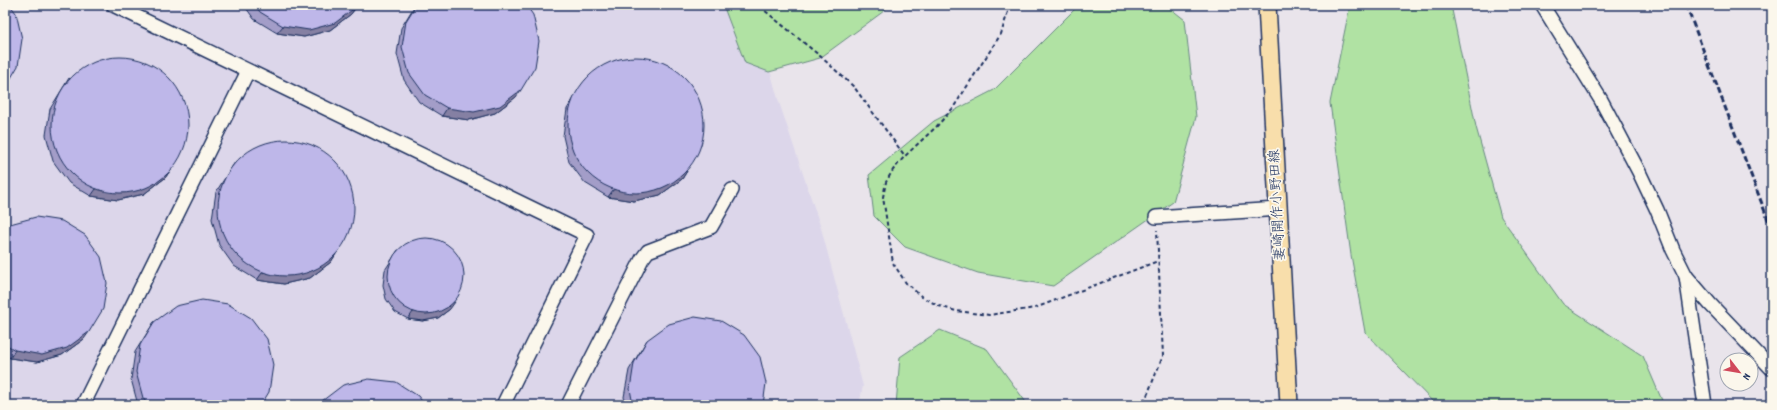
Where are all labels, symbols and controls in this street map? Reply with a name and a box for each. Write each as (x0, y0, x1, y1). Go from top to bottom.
street label: 妻崎開作小野田線 (1265, 149, 1291, 261)
north arrow (1719, 352, 1759, 392)
text: N (1737, 370, 1754, 383)

